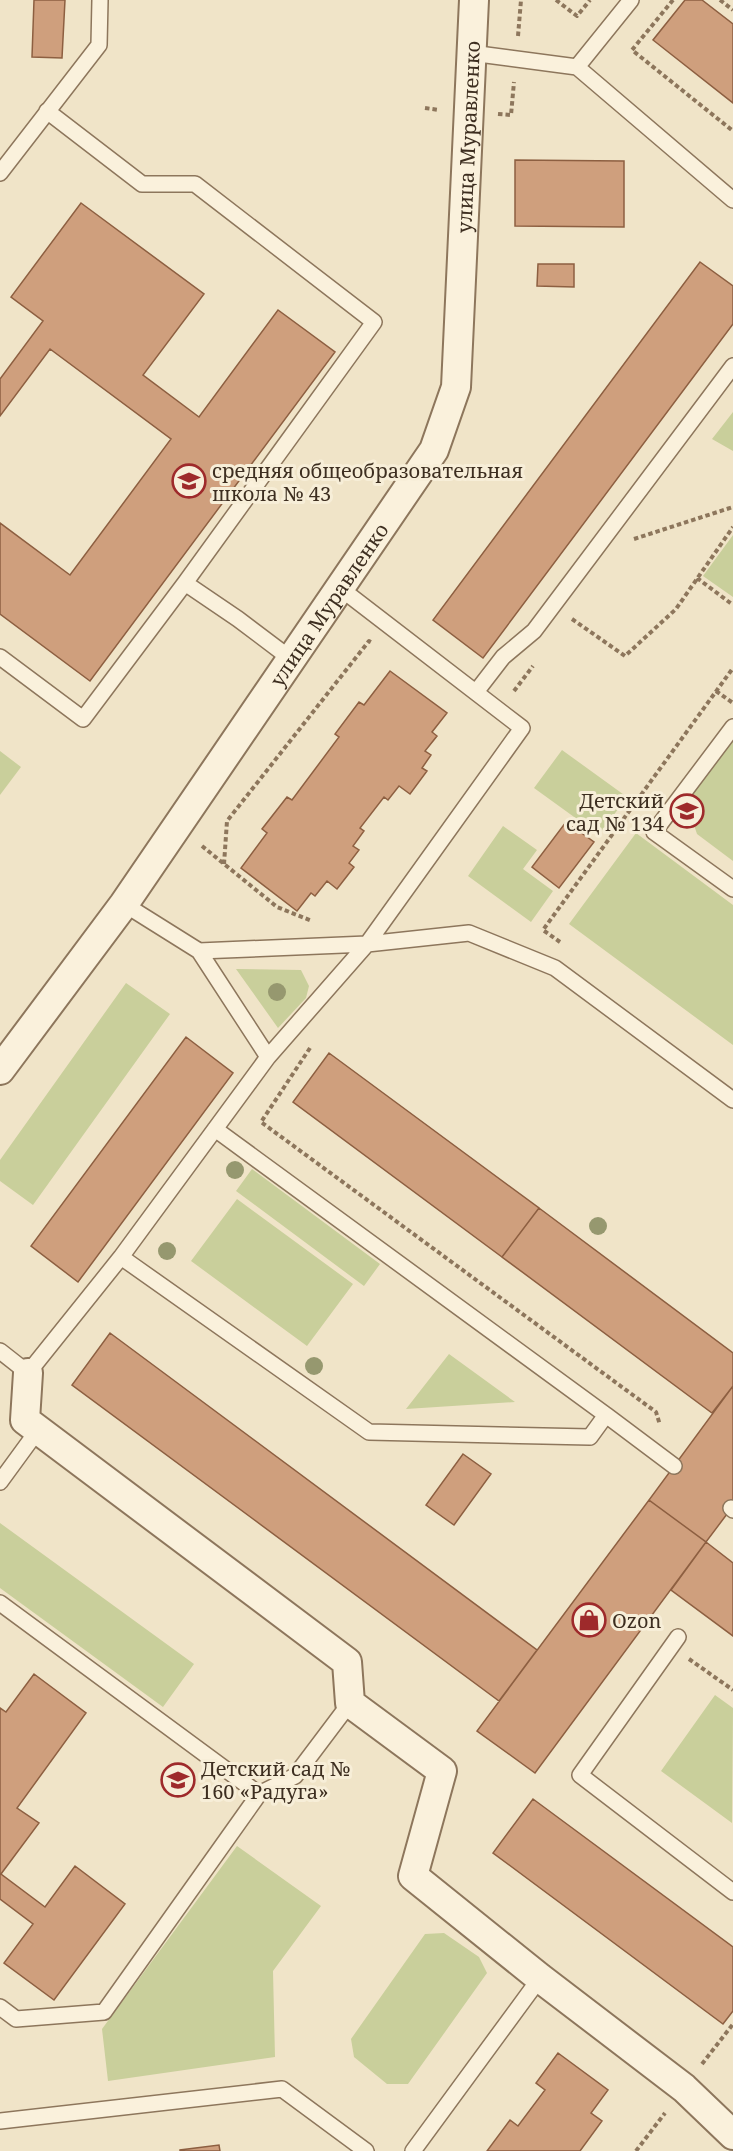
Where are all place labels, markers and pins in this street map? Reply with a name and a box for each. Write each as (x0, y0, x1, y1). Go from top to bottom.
place label: средняя общеобразовательная школа № 43 (212, 457, 523, 507)
school or university icon: средняя общеобразовательная школа № 43 (171, 463, 207, 499)
place label: Детский сад № 134 (566, 787, 664, 837)
school or university icon: Детский сад № 134 (669, 793, 705, 829)
shop icon: Ozon (571, 1602, 607, 1638)
place label: Ozon (612, 1607, 662, 1634)
place label: Детский сад № 160 «Радуга» (201, 1755, 350, 1805)
school or university icon: Детский сад № 160 «Радуга» (160, 1762, 196, 1798)

